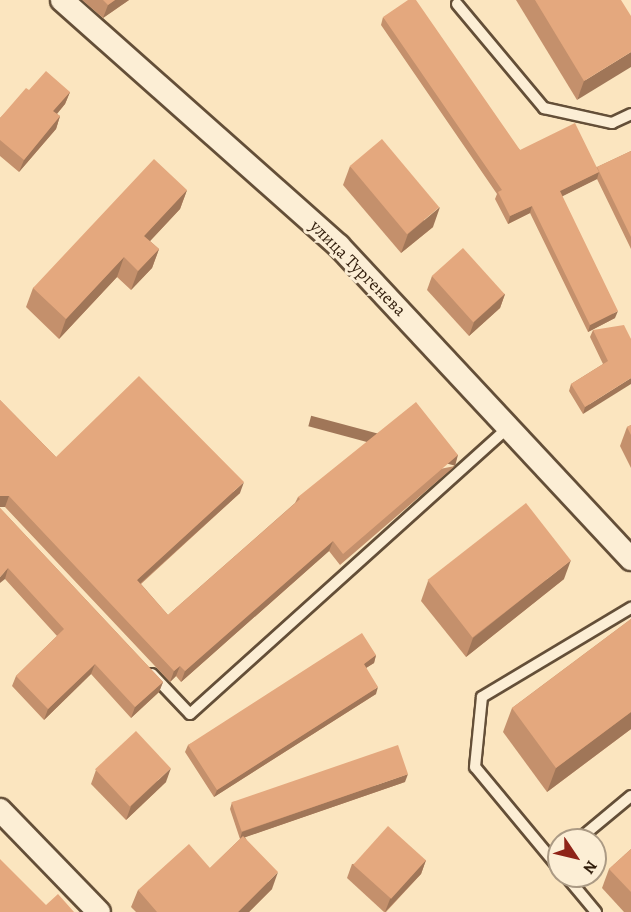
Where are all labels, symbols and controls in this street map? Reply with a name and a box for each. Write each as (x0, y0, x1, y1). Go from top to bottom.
street label: улица Тургенева (305, 215, 411, 321)
north arrow (547, 828, 607, 888)
text: N (578, 856, 602, 878)

